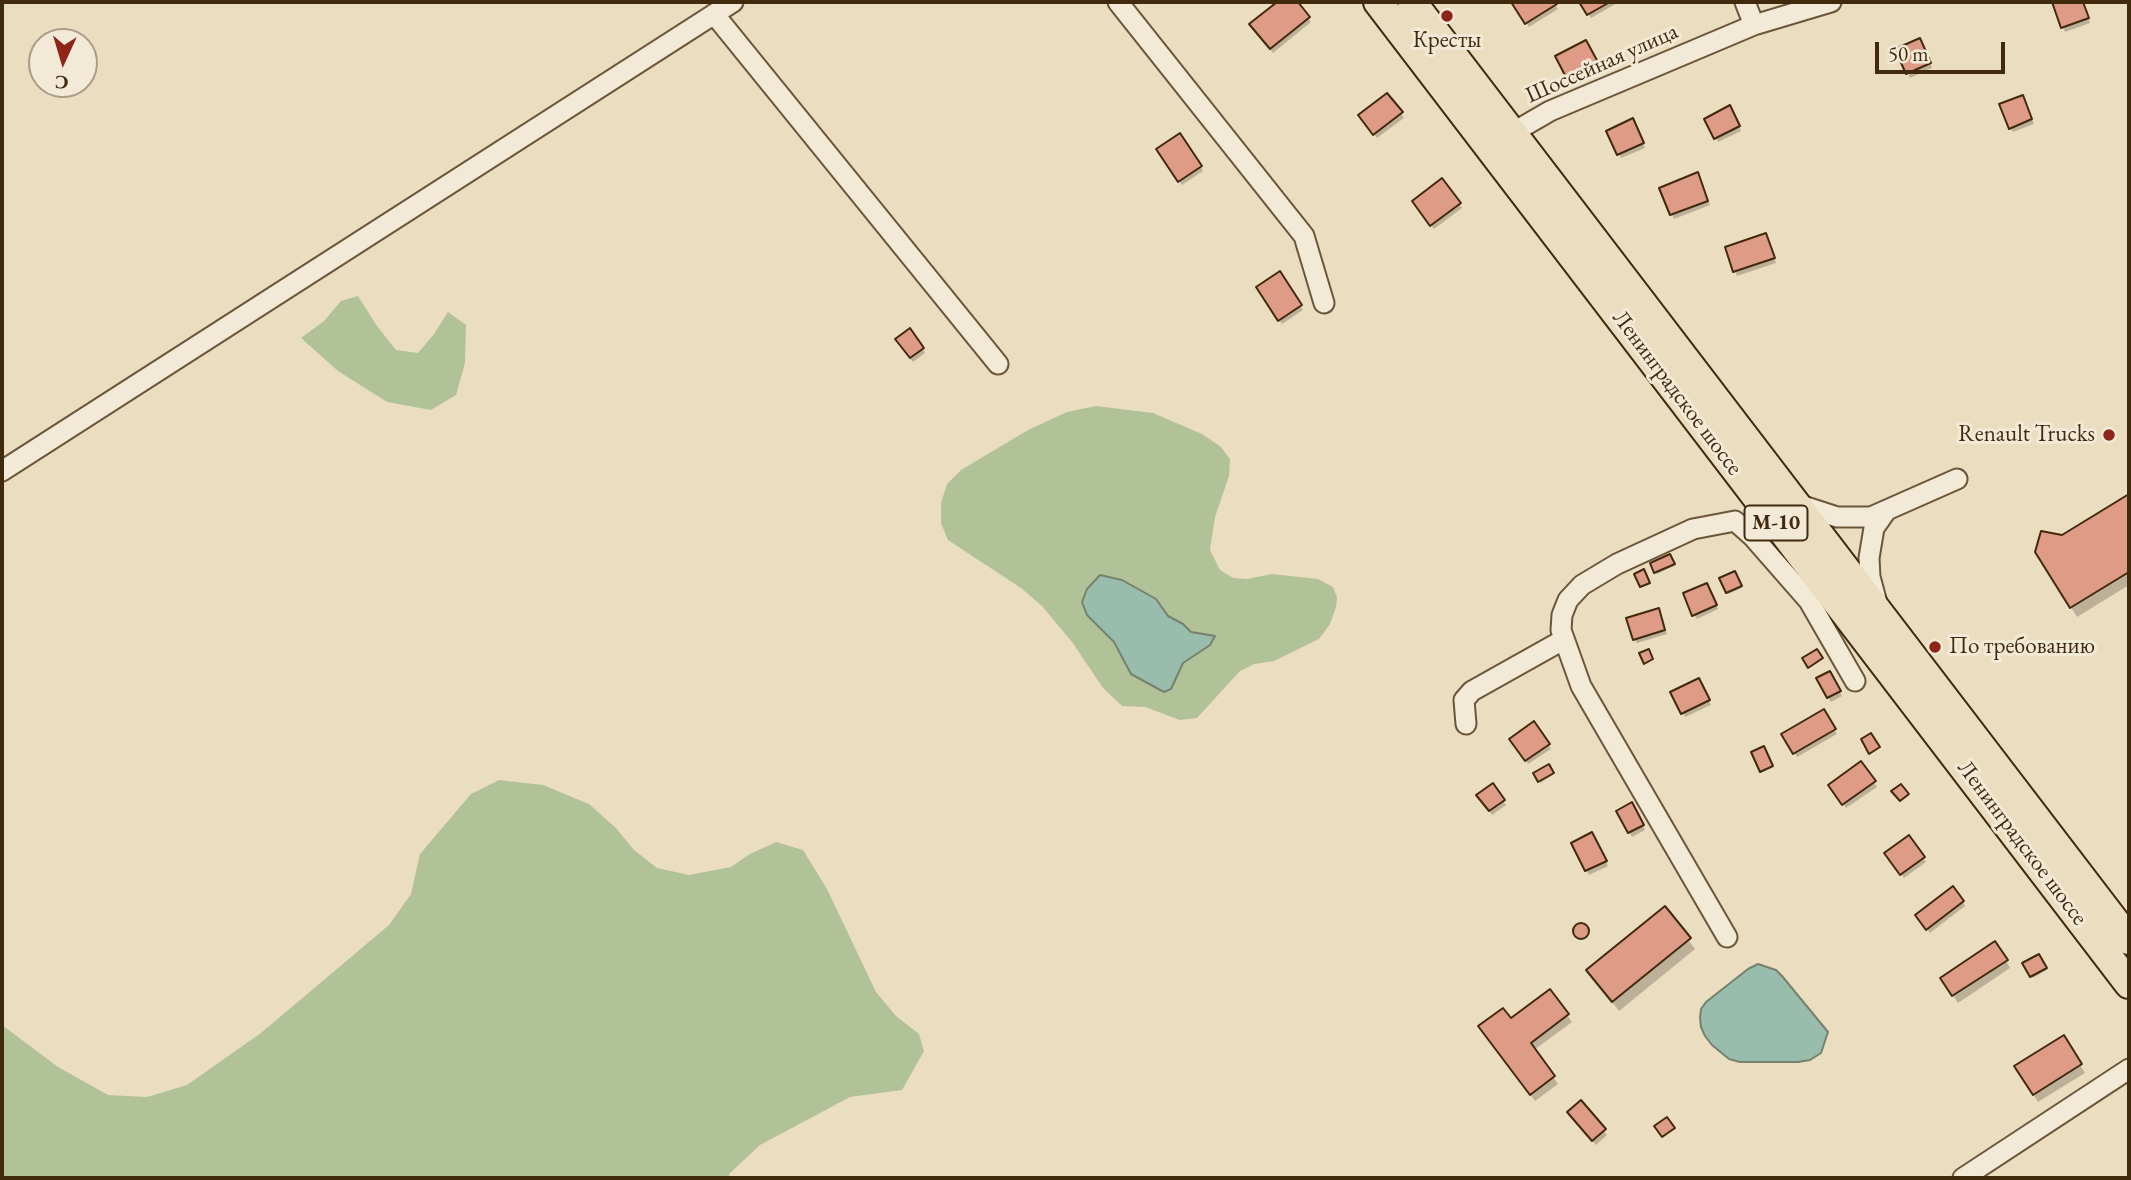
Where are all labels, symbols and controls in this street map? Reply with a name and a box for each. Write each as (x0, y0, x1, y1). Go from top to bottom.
marker: Кресты (1439, 8, 1455, 24)
street label: Шоссейная улица (1522, 18, 1682, 110)
place label: Кресты (1413, 27, 1481, 55)
north arrow (28, 28, 98, 98)
scale bar (1879, 28, 2008, 72)
text: 50 m (1888, 40, 1929, 67)
text: С (54, 70, 69, 95)
street label: Ленинградское шоссе (1606, 305, 1748, 481)
place label: Renault Trucks (1958, 421, 2095, 449)
marker: Renault Trucks (2101, 427, 2117, 443)
road number: М-10 (1744, 505, 1808, 540)
place label: По требованию (1949, 633, 2095, 661)
marker: По требованию (1927, 639, 1943, 655)
street label: Ленинградское шоссе (1951, 755, 2093, 931)

